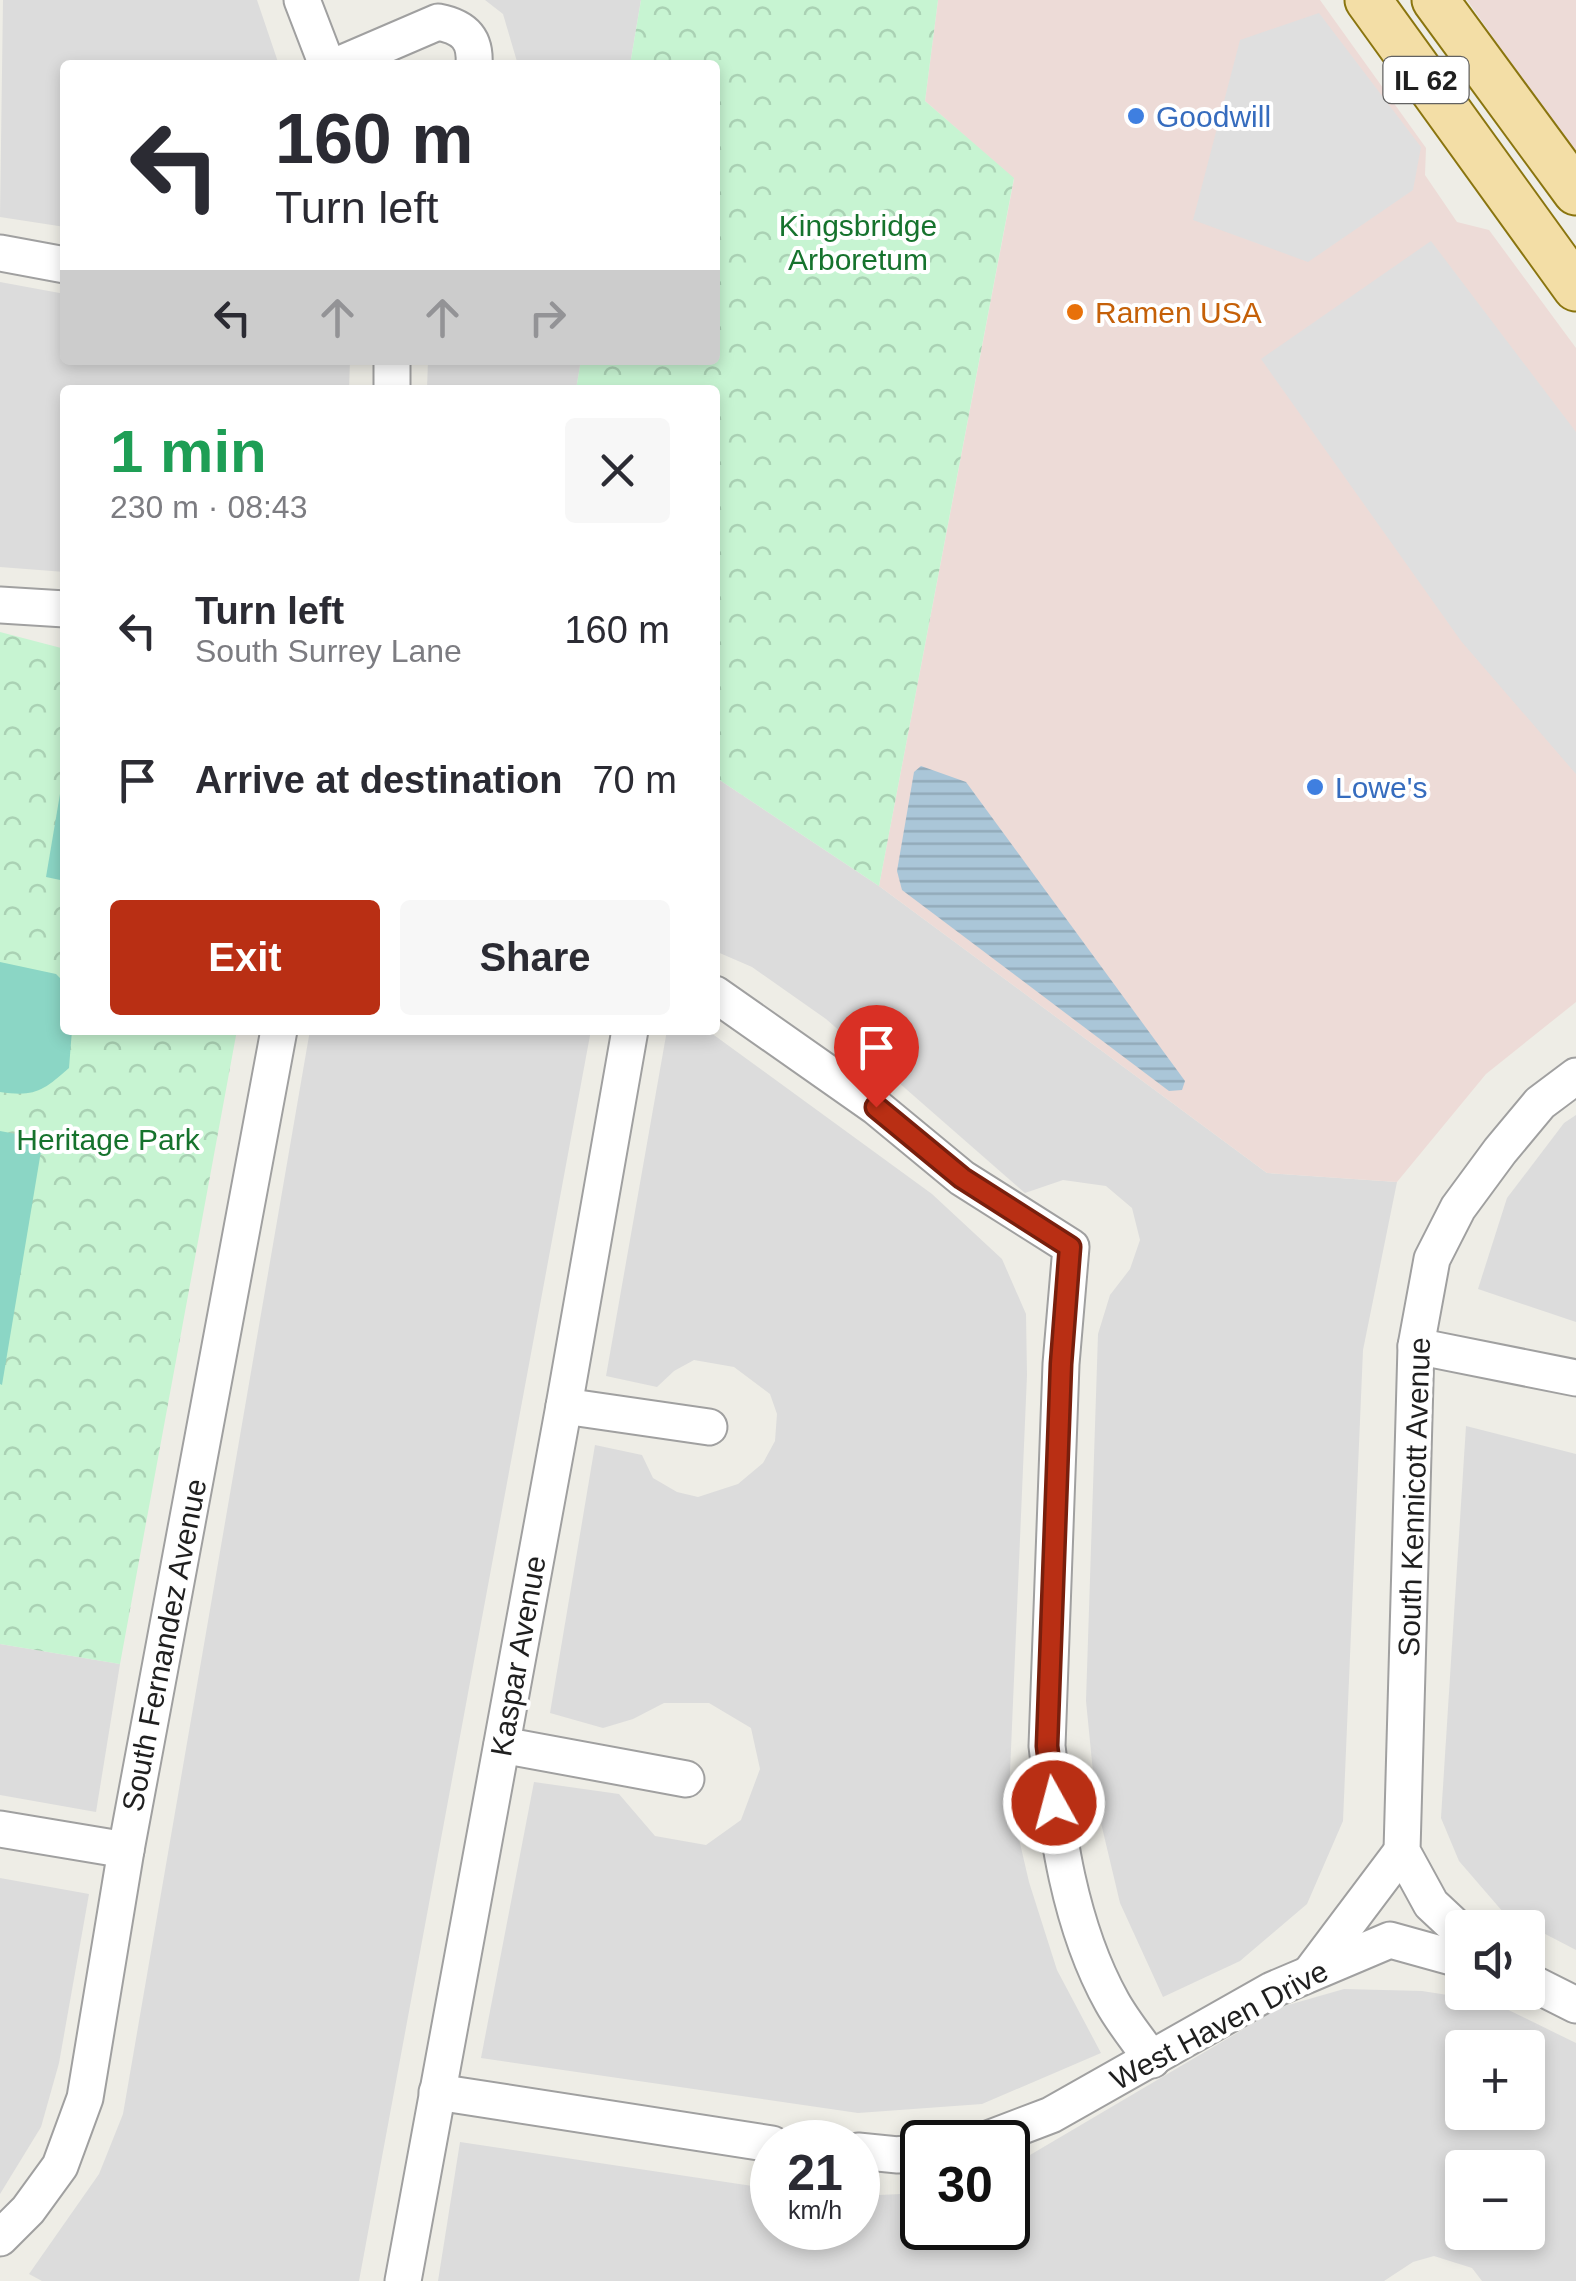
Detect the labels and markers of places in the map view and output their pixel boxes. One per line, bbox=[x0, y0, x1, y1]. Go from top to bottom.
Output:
place label: Goodwill bbox=[1156, 100, 1271, 133]
marker: Goodwill bbox=[1125, 105, 1147, 127]
place label: Ramen USA bbox=[1095, 296, 1262, 329]
marker: Ramen USA bbox=[1064, 301, 1086, 323]
place label: Lowe's bbox=[1335, 771, 1427, 804]
marker: Lowe's bbox=[1304, 776, 1326, 798]
pin bbox=[834, 1005, 919, 1108]

